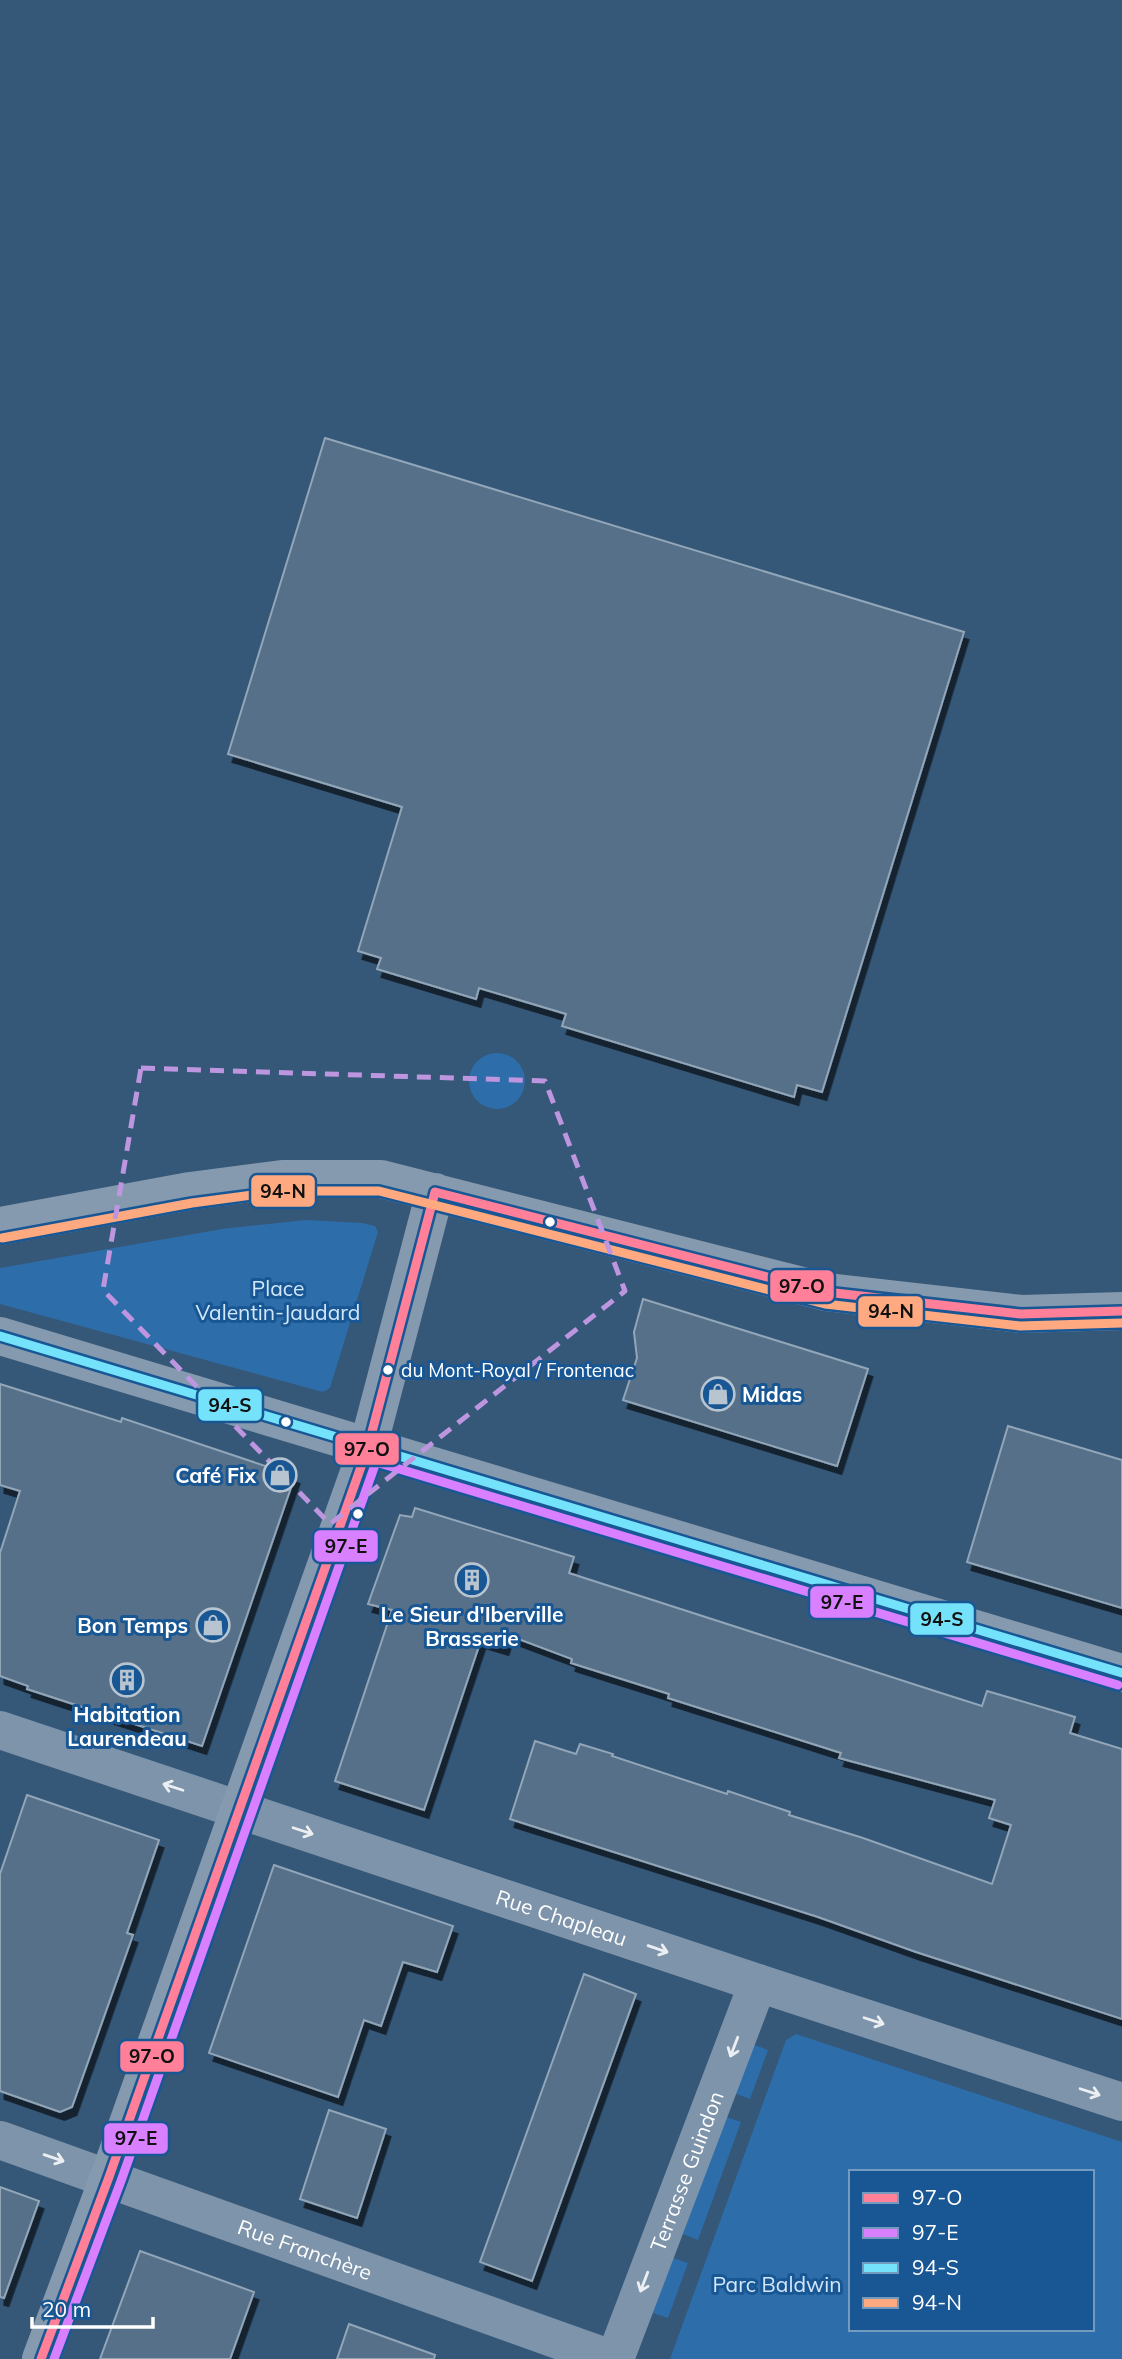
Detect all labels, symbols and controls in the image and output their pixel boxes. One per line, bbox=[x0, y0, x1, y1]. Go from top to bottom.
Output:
line badge: 94-N bbox=[250, 1174, 316, 1208]
text: 94-N bbox=[260, 1179, 306, 1203]
unlabelled marker bbox=[543, 1215, 557, 1229]
line badge: 97-O bbox=[769, 1269, 835, 1303]
text: 97-O bbox=[779, 1274, 825, 1298]
park label: Place Valentin-Jaudard bbox=[196, 1275, 360, 1325]
line badge: 94-N bbox=[857, 1295, 924, 1328]
text: 94-N bbox=[868, 1299, 914, 1323]
place label: du Mont-Royal / Frontenac bbox=[401, 1358, 634, 1382]
marker: du Mont-Royal / Frontenac bbox=[381, 1363, 395, 1377]
shop icon: Midas bbox=[699, 1375, 737, 1413]
place label: Midas bbox=[742, 1381, 802, 1407]
line badge: 94-S bbox=[197, 1388, 263, 1422]
text: 94-S bbox=[209, 1393, 252, 1417]
unlabelled marker bbox=[279, 1415, 293, 1429]
line badge: 97-O bbox=[334, 1432, 400, 1466]
text: 97-O bbox=[344, 1437, 390, 1461]
shop icon: Café Fix bbox=[261, 1456, 299, 1494]
place label: Café Fix bbox=[175, 1462, 256, 1488]
unlabelled marker bbox=[351, 1507, 365, 1521]
line badge: 97-E bbox=[313, 1529, 379, 1563]
text: 97-E bbox=[325, 1534, 367, 1558]
building icon: Le Sieur d'Iberville Brasserie bbox=[453, 1561, 491, 1599]
line badge: 97-E bbox=[809, 1585, 875, 1619]
text: 97-E bbox=[821, 1590, 863, 1614]
place label: Le Sieur d'Iberville Brasserie bbox=[381, 1601, 563, 1651]
line badge: 94-S bbox=[909, 1602, 975, 1636]
shop icon: Bon Temps bbox=[194, 1606, 232, 1644]
text: 94-S bbox=[921, 1607, 964, 1631]
place label: Bon Temps bbox=[77, 1612, 188, 1638]
building icon: Habitation Laurendeau bbox=[108, 1661, 146, 1699]
place label: Habitation Laurendeau bbox=[67, 1701, 187, 1751]
one-way arrow bbox=[163, 1780, 185, 1793]
one-way arrow bbox=[291, 1826, 313, 1838]
street label: Rue Chapleau bbox=[493, 1883, 630, 1951]
one-way arrow bbox=[647, 1943, 669, 1956]
one-way arrow bbox=[863, 2015, 885, 2028]
one-way arrow bbox=[727, 2035, 739, 2057]
line badge: 97-O bbox=[119, 2040, 185, 2073]
text: 97-O bbox=[129, 2044, 175, 2068]
one-way arrow bbox=[1079, 2086, 1101, 2099]
street label: Terrasse Guindon bbox=[644, 2087, 729, 2255]
line badge: 97-E bbox=[103, 2122, 169, 2155]
text: 97-E bbox=[115, 2126, 157, 2150]
one-way arrow bbox=[43, 2153, 65, 2165]
legend bbox=[849, 2170, 1094, 2331]
text: 97-O bbox=[912, 2184, 962, 2210]
street label: Rue Franchère bbox=[234, 2213, 376, 2285]
text: 97-E bbox=[912, 2219, 959, 2245]
text: 94-S bbox=[912, 2254, 959, 2280]
one-way arrow bbox=[637, 2271, 650, 2293]
park label: Parc Baldwin bbox=[712, 2271, 842, 2297]
scale bar bbox=[32, 2286, 152, 2330]
text: 94-N bbox=[912, 2289, 962, 2315]
text: 20 m bbox=[42, 2296, 91, 2322]

